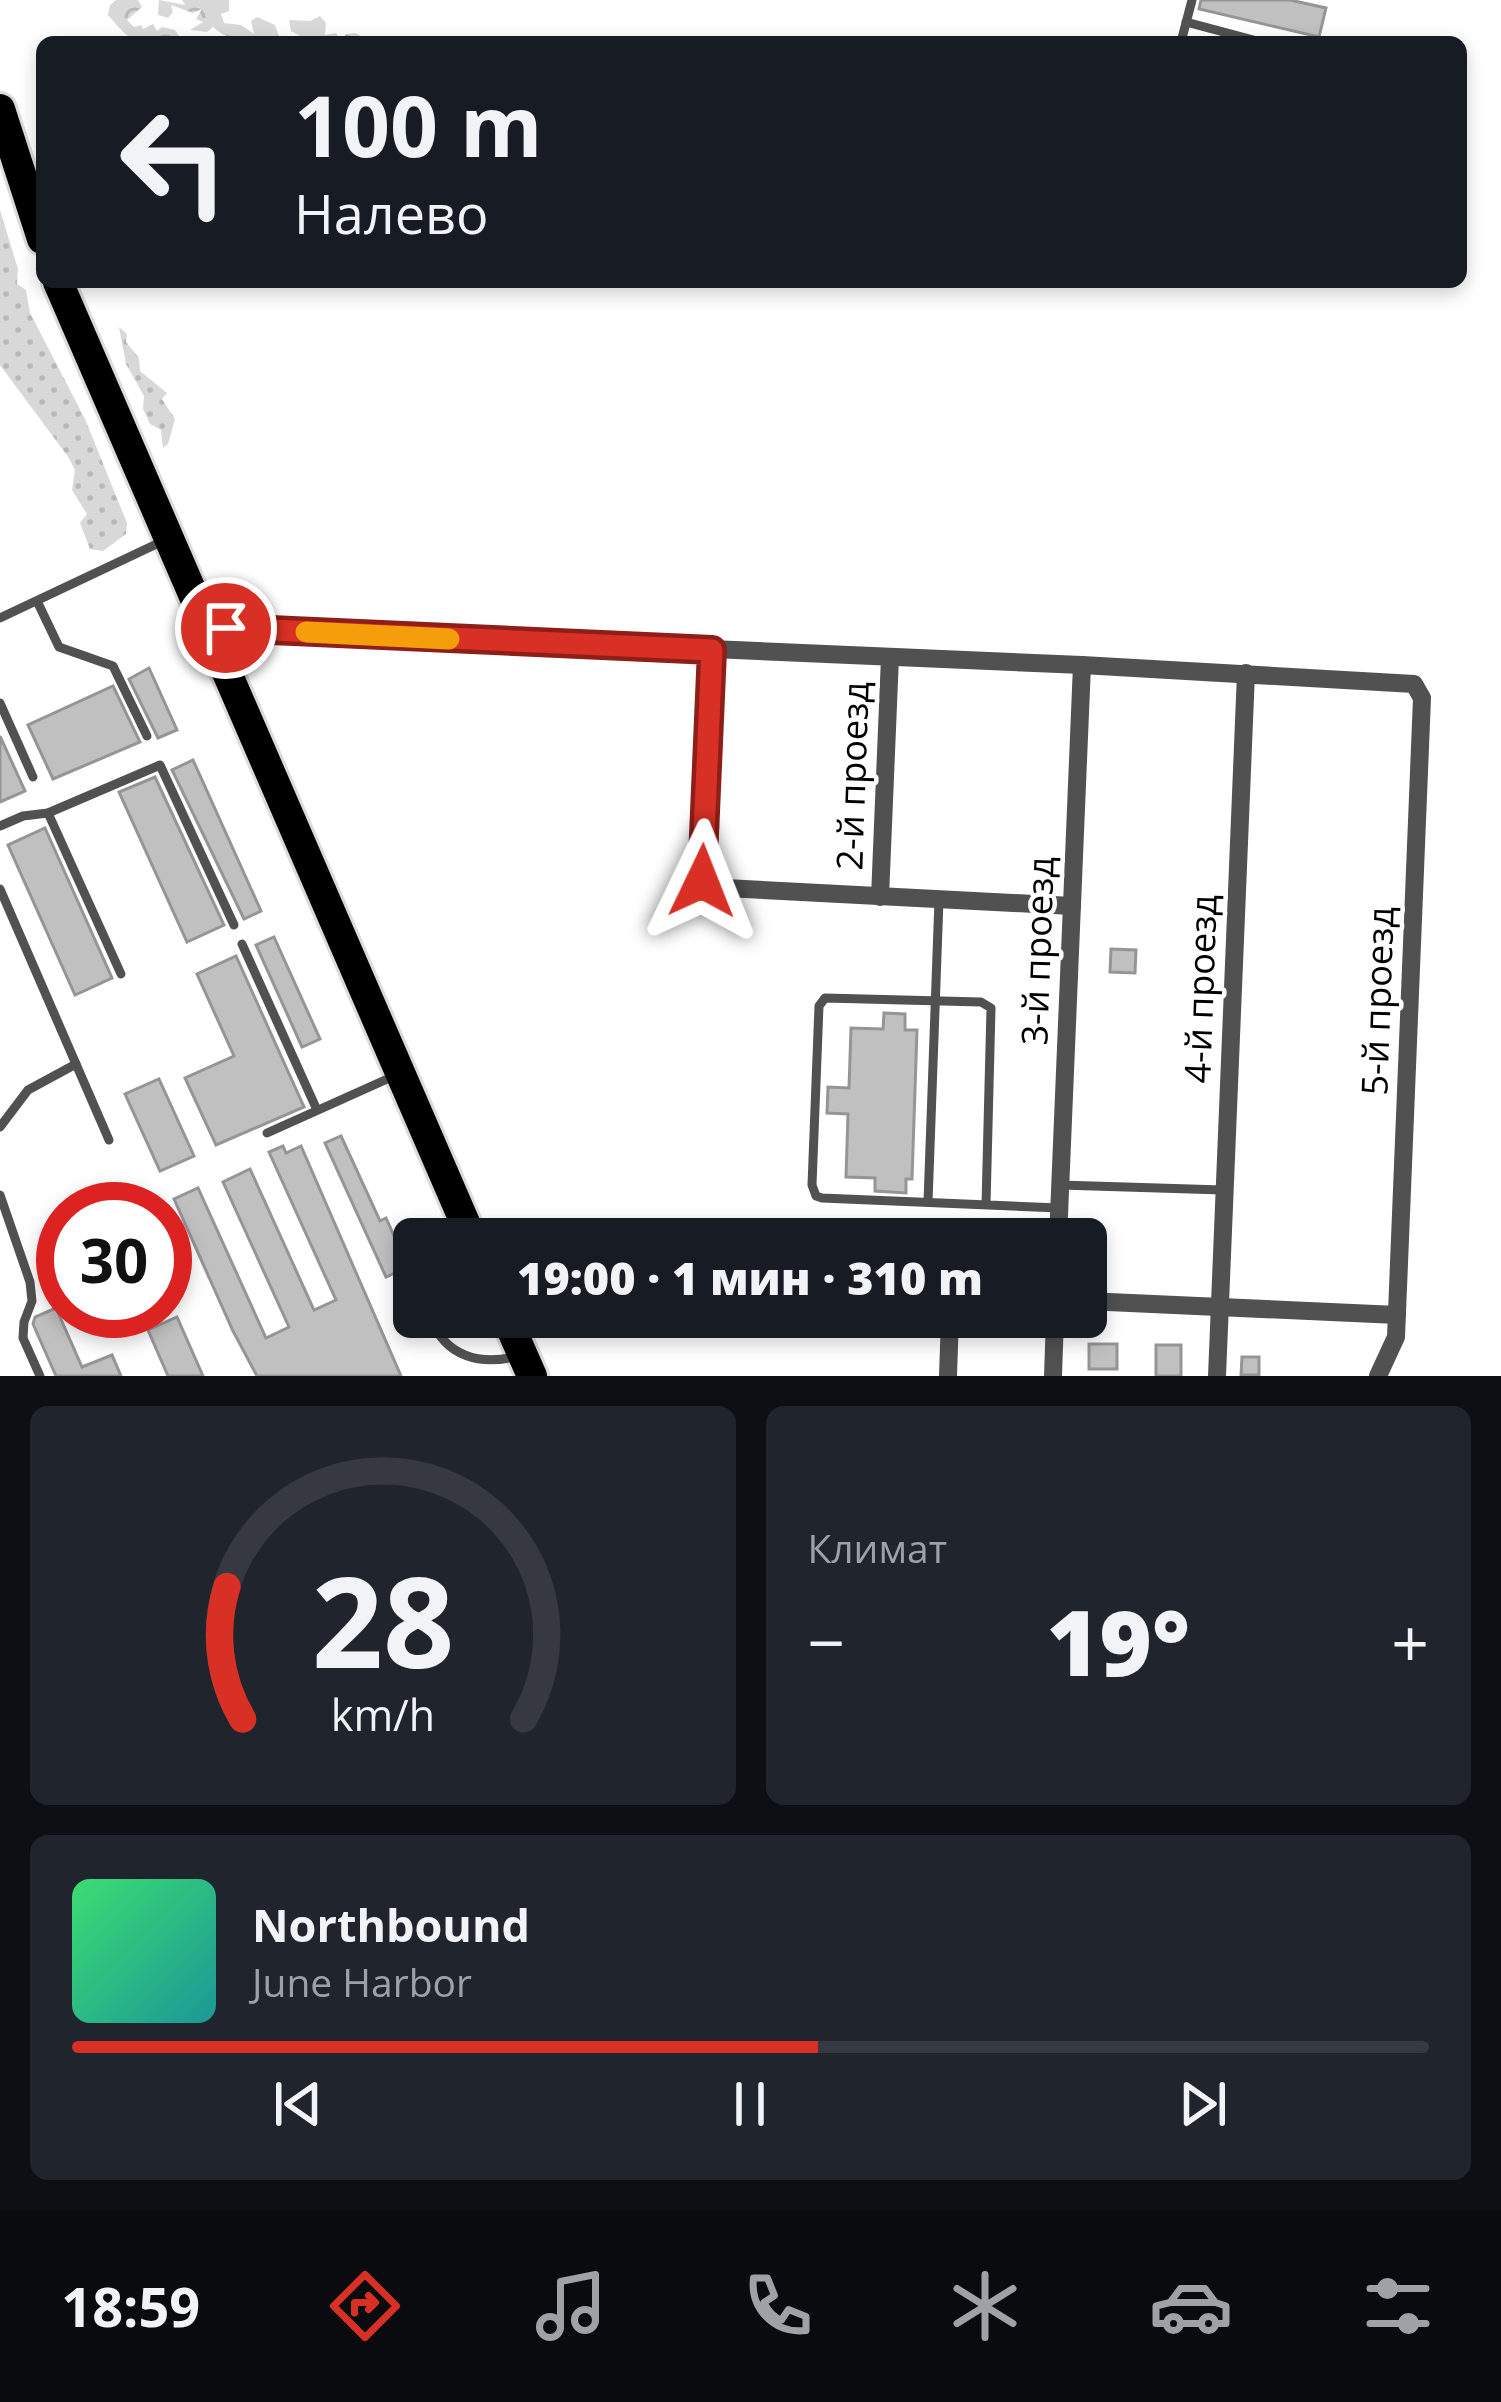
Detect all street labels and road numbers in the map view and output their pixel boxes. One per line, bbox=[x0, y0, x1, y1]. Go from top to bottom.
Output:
street label: 2-й проезд bbox=[824, 681, 880, 871]
street label: 3-й проезд bbox=[1009, 856, 1065, 1046]
street label: 4-й проезд bbox=[1172, 894, 1228, 1084]
street label: 5-й проезд bbox=[1349, 906, 1405, 1096]

